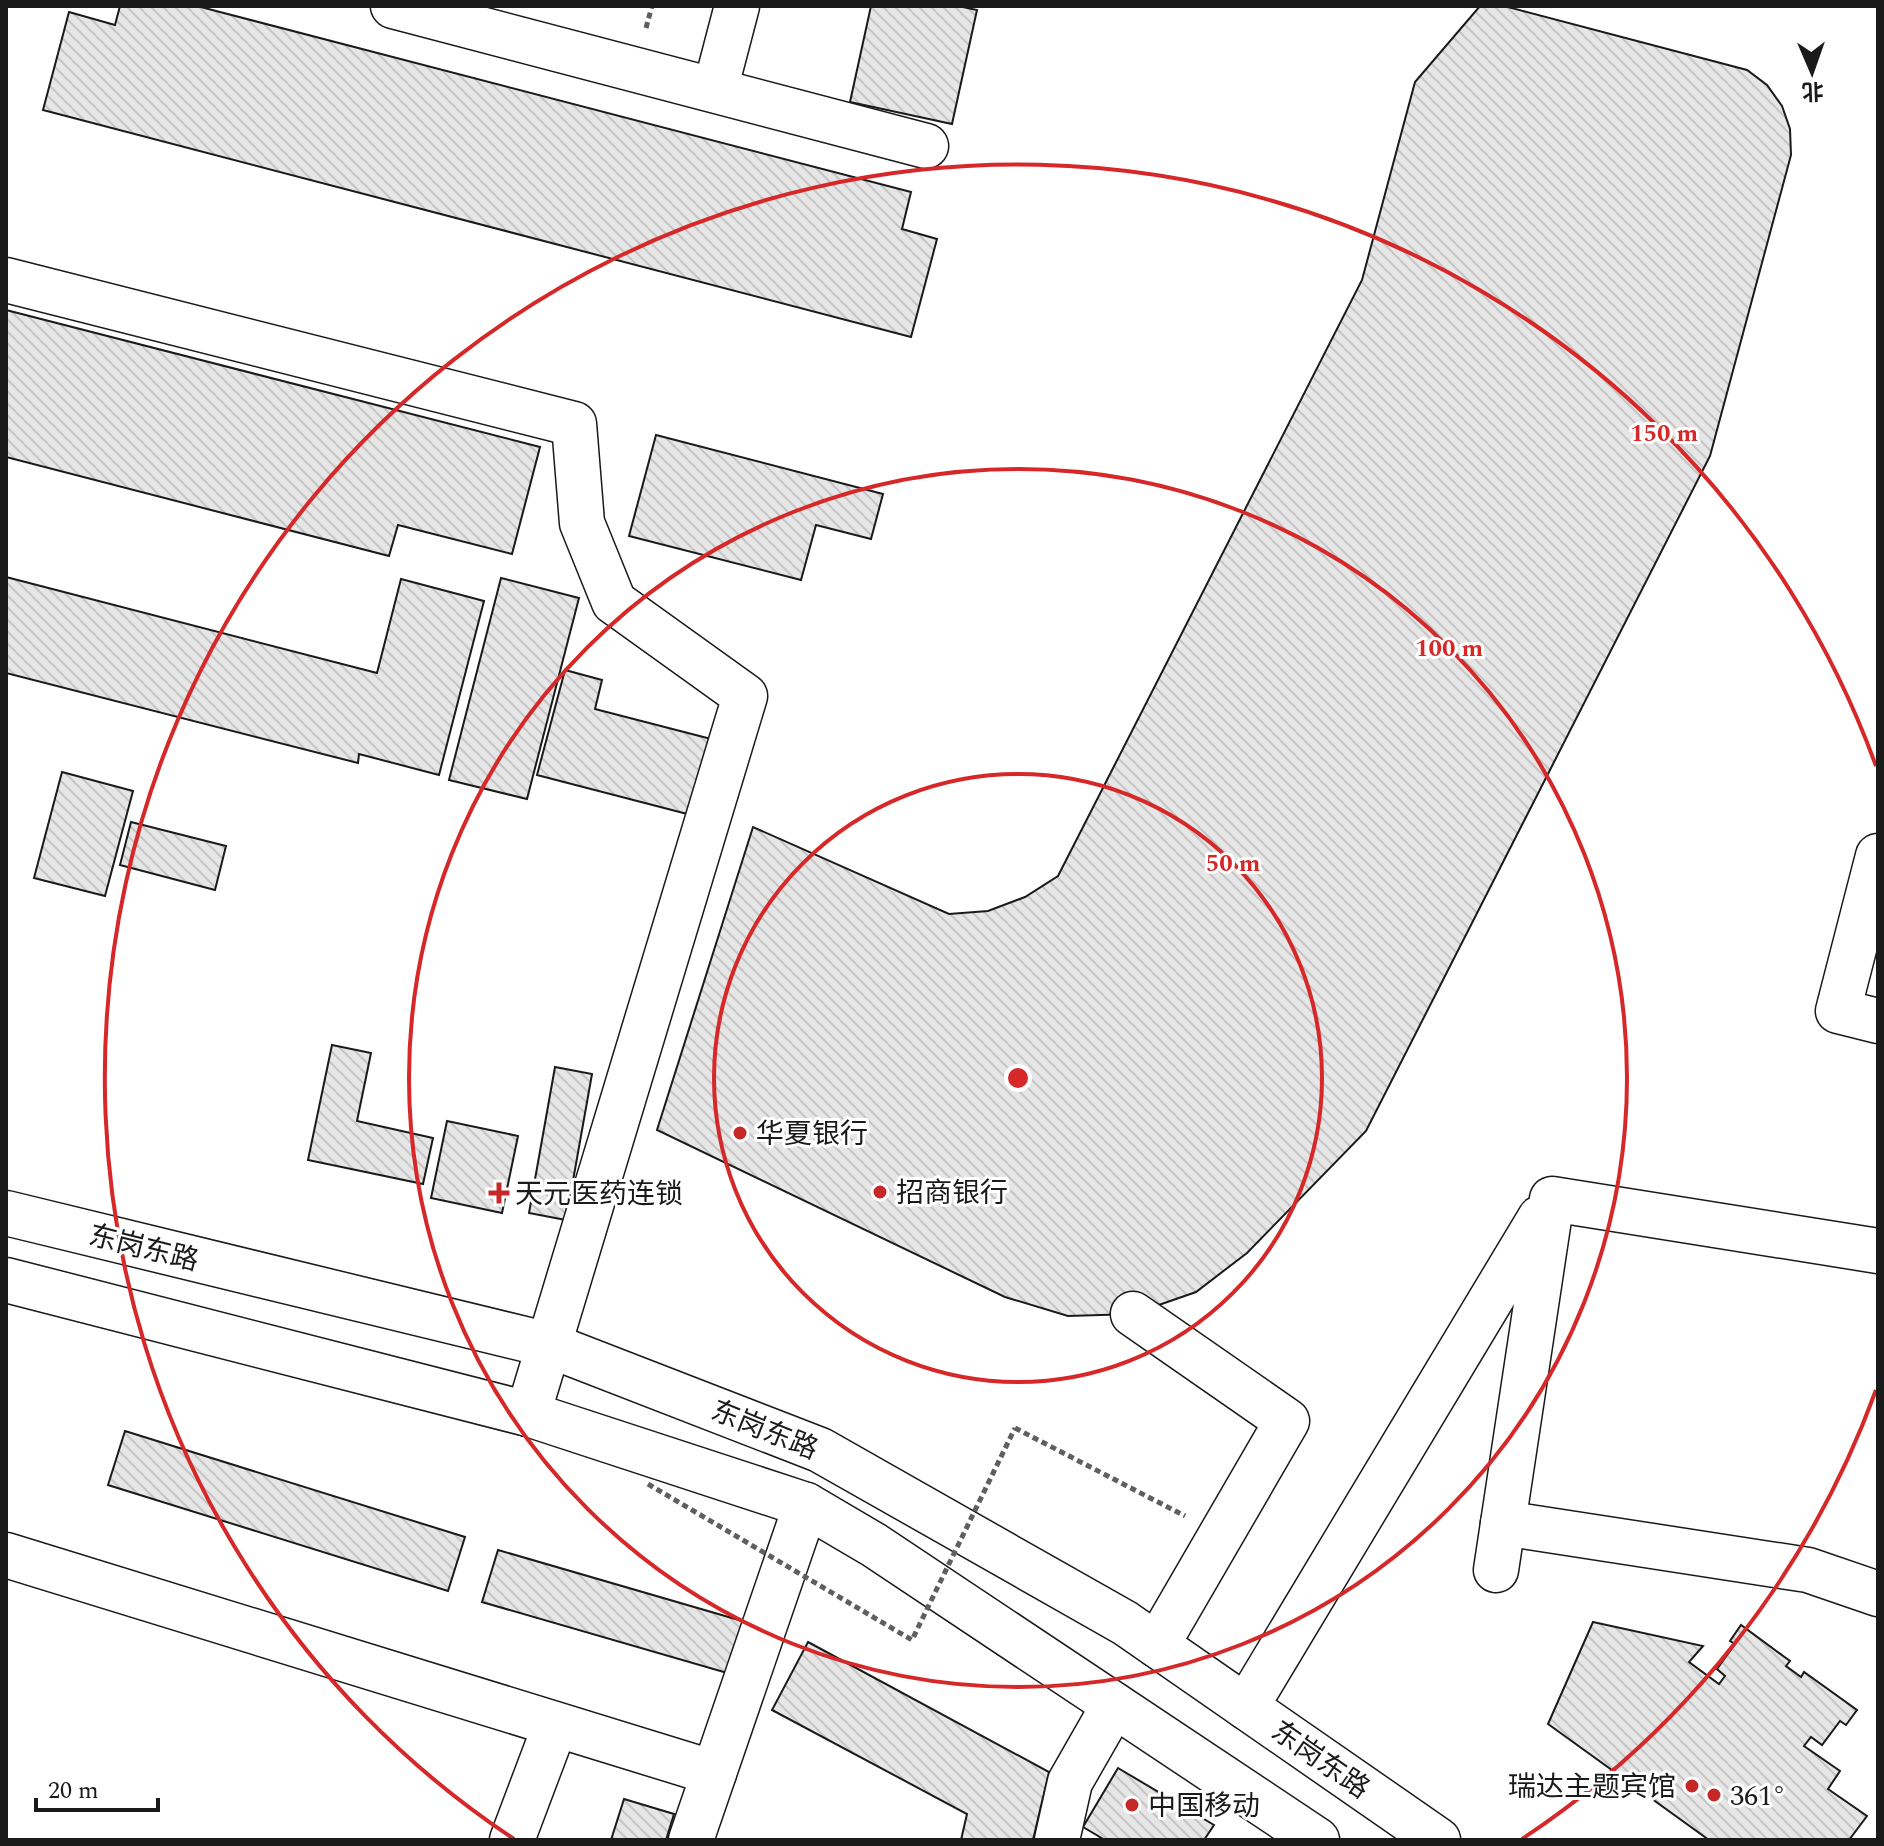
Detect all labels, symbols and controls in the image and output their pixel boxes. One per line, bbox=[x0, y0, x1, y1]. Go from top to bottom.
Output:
north arrow bbox=[1772, 32, 1852, 112]
text: 北 bbox=[1801, 74, 1824, 107]
text: 150 m bbox=[1630, 416, 1698, 452]
text: 100 m bbox=[1415, 631, 1483, 667]
text: 50 m bbox=[1206, 846, 1261, 882]
centre of rings bbox=[1004, 1064, 1032, 1092]
place label: 华夏银行 bbox=[756, 1113, 868, 1156]
marker: 华夏银行 bbox=[731, 1124, 749, 1142]
place label: 招商银行 bbox=[896, 1172, 1008, 1215]
place label: 天元医药连锁 bbox=[515, 1173, 683, 1216]
marker: 招商银行 bbox=[871, 1183, 889, 1201]
marker: 天元医药连锁 bbox=[490, 1184, 508, 1202]
street label: 东岗东路 bbox=[84, 1214, 203, 1283]
street label: 东岗东路 bbox=[704, 1389, 824, 1471]
street label: 东岗东路 bbox=[1262, 1710, 1378, 1810]
scale bar bbox=[36, 1762, 158, 1812]
place label: 瑞达主题宾馆 bbox=[1508, 1766, 1676, 1809]
text: 20 m bbox=[48, 1773, 99, 1809]
place label: 361° bbox=[1730, 1775, 1786, 1818]
marker: 瑞达主题宾馆 bbox=[1683, 1777, 1701, 1795]
place label: 中国移动 bbox=[1148, 1785, 1260, 1828]
marker: 361° bbox=[1705, 1786, 1723, 1804]
marker: 中国移动 bbox=[1123, 1796, 1141, 1814]

